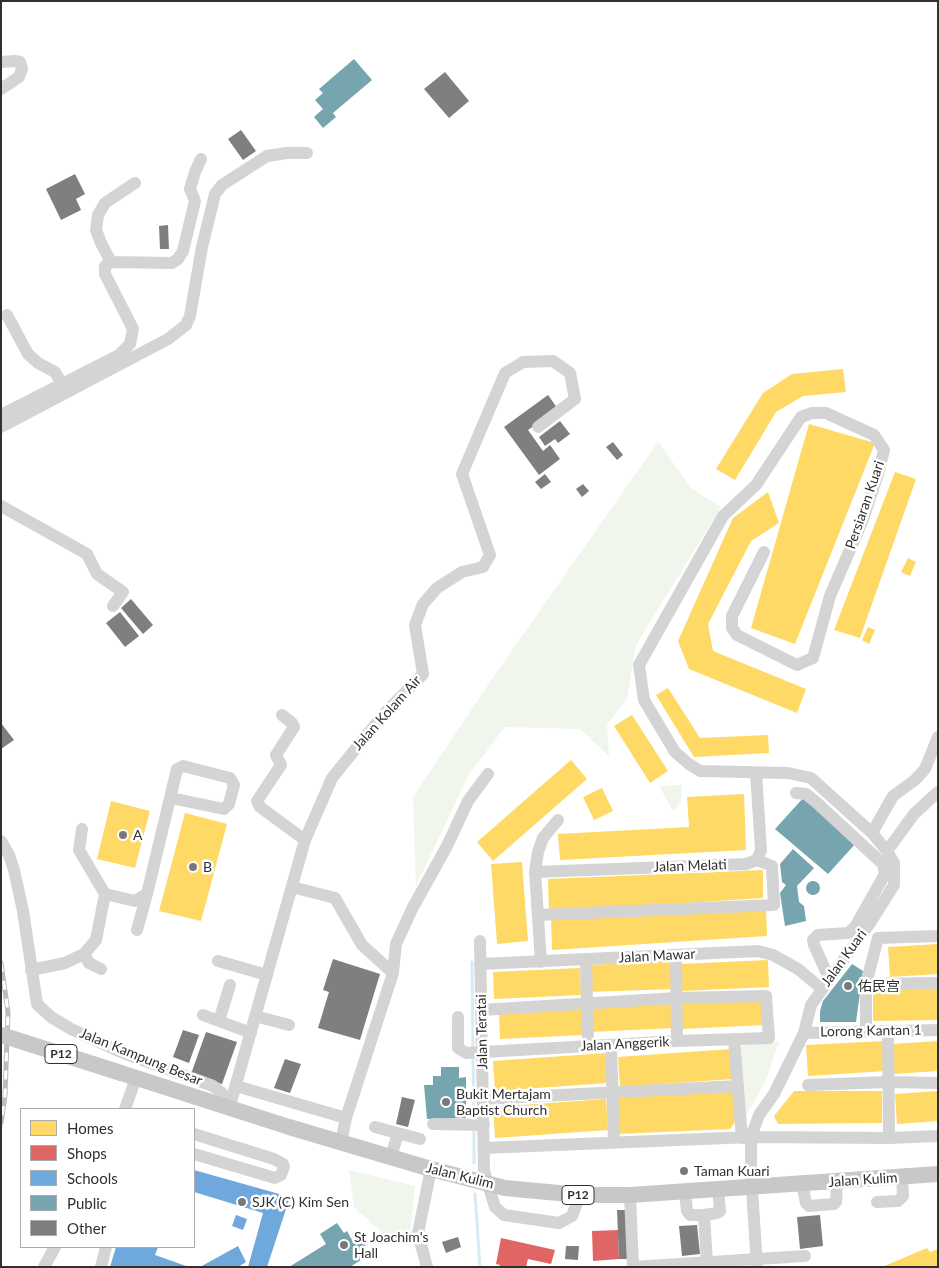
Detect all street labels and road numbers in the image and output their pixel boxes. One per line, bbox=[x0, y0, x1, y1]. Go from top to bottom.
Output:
street label: Persiaran Kuari bbox=[842, 459, 888, 551]
street label: Jalan Kolam Air bbox=[349, 672, 425, 754]
street label: Jalan Melati bbox=[653, 856, 727, 876]
street label: Jalan Kuari bbox=[818, 926, 870, 990]
street label: Jalan Mawar bbox=[618, 946, 696, 966]
street label: Jalan Teratai bbox=[473, 994, 491, 1070]
street label: Lorong Kantan 1 bbox=[820, 1022, 922, 1040]
street label: Jalan Kampung Besar bbox=[77, 1025, 205, 1089]
street label: Jalan Anggerik bbox=[580, 1033, 670, 1055]
road number: P12 bbox=[45, 1044, 77, 1064]
street label: Jalan Kulim bbox=[424, 1159, 496, 1193]
street label: Jalan Kulim bbox=[828, 1169, 898, 1191]
road number: P12 bbox=[562, 1186, 594, 1204]

